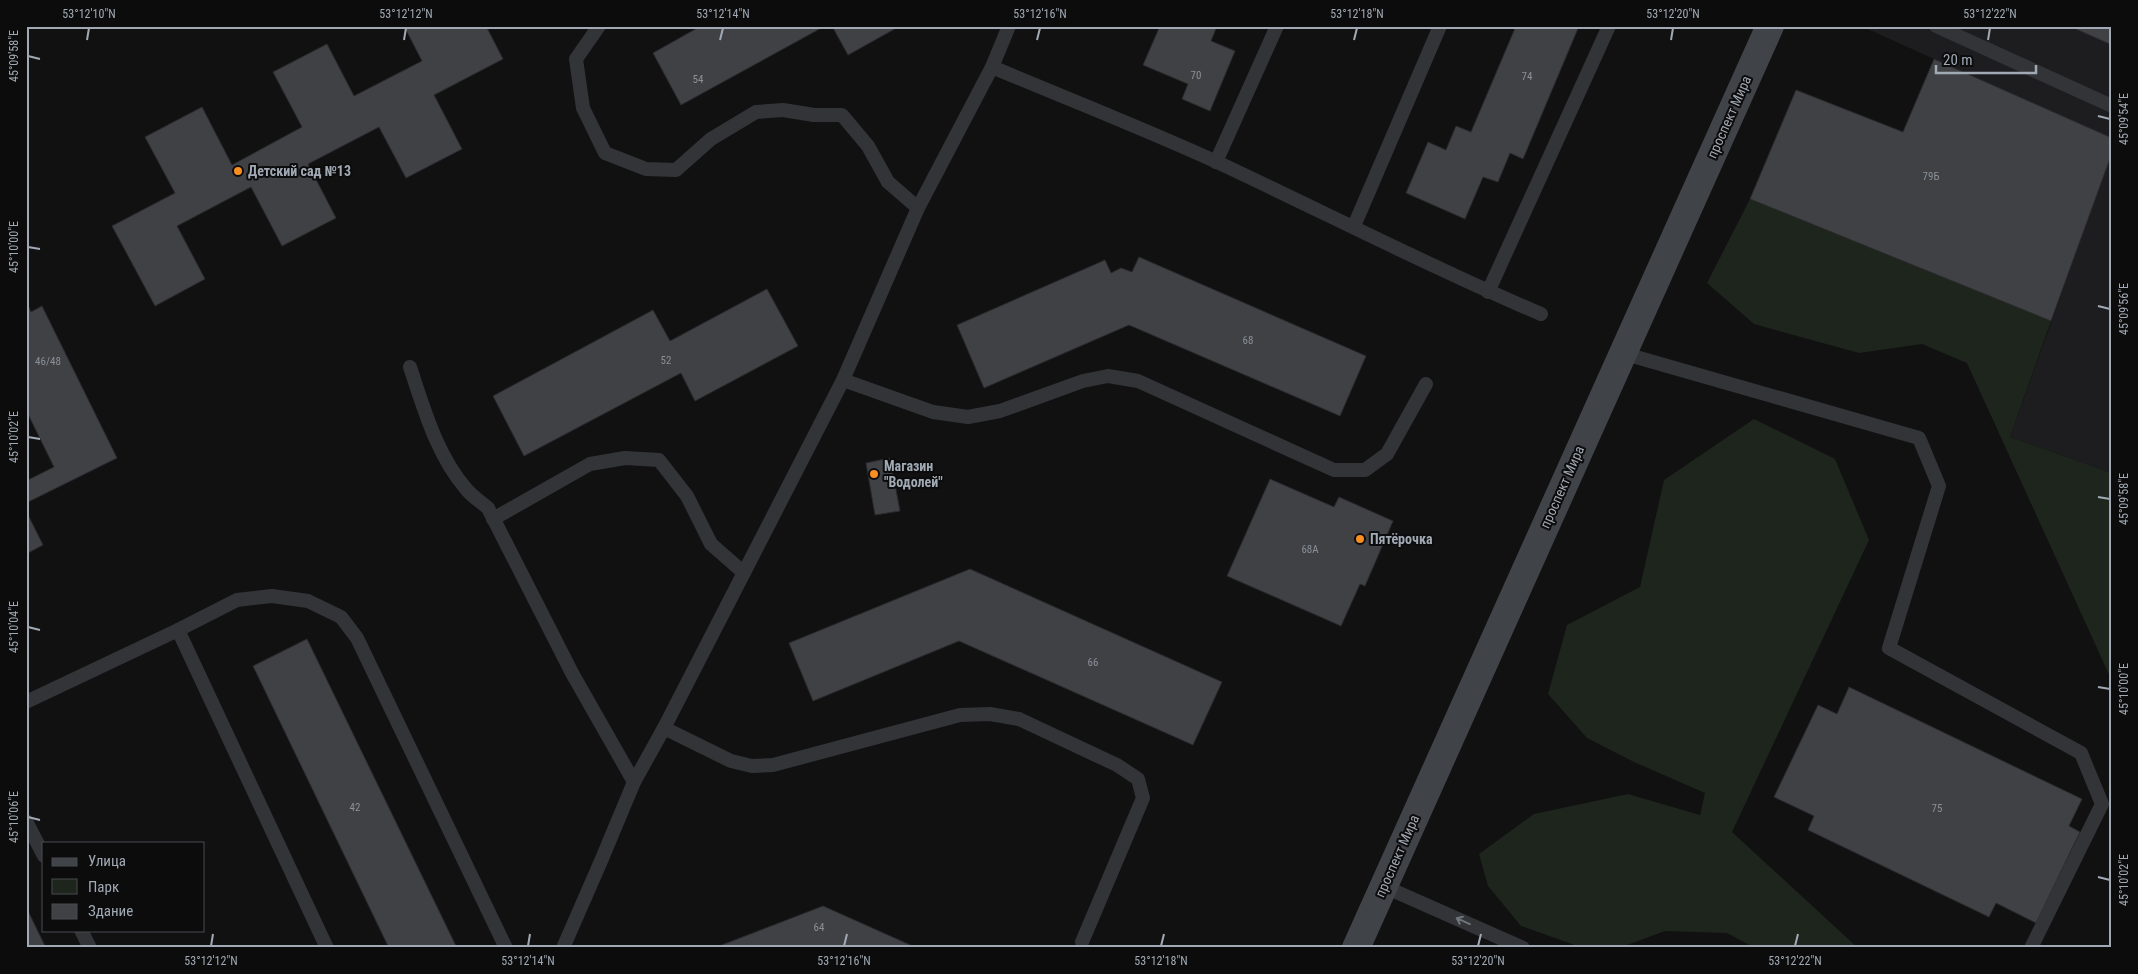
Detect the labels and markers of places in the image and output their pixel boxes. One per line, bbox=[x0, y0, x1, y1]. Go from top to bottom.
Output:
place label: Детский сад №13 bbox=[248, 163, 351, 179]
marker: Детский сад №13 bbox=[232, 165, 244, 177]
place label: Магазин "Водолей" bbox=[884, 458, 943, 490]
marker: Магазин "Водолей" bbox=[868, 468, 880, 480]
place label: Пятёрочка bbox=[1370, 531, 1433, 547]
marker: Пятёрочка bbox=[1354, 533, 1366, 545]

